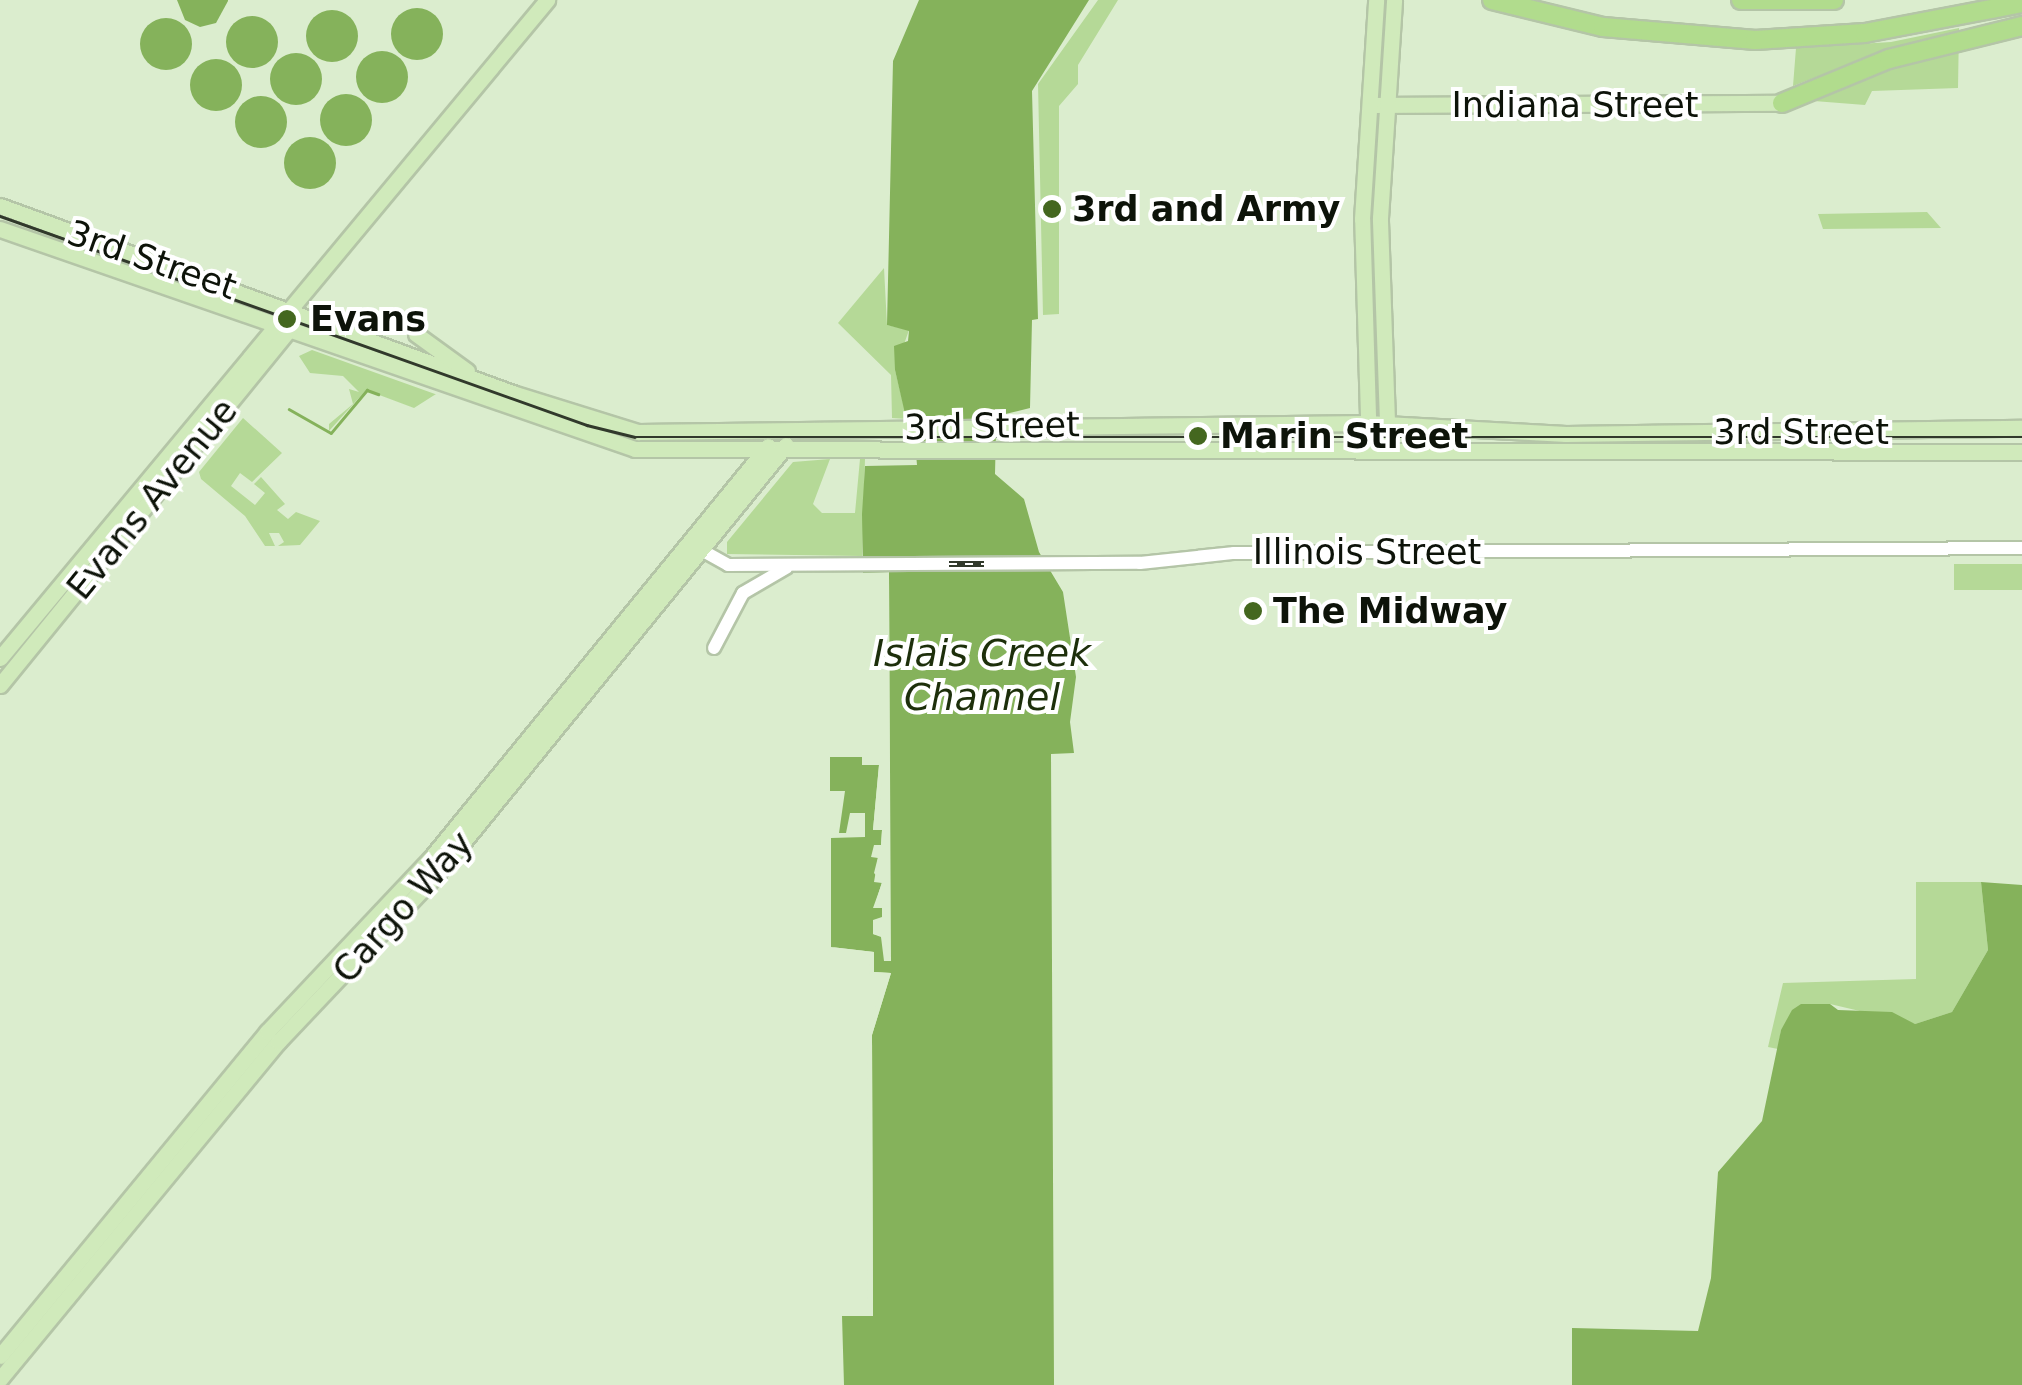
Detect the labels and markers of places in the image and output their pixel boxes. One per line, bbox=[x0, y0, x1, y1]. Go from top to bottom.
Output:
place label: 3rd and Army bbox=[1072, 188, 1340, 230]
marker: 3rd and Army bbox=[1041, 198, 1063, 220]
place label: Evans bbox=[310, 298, 426, 340]
marker: Evans bbox=[274, 306, 300, 332]
place label: Marin Street bbox=[1220, 415, 1468, 457]
marker: Marin Street bbox=[1185, 423, 1211, 449]
place label: The Midway bbox=[1273, 590, 1507, 632]
marker: The Midway bbox=[1242, 600, 1264, 622]

